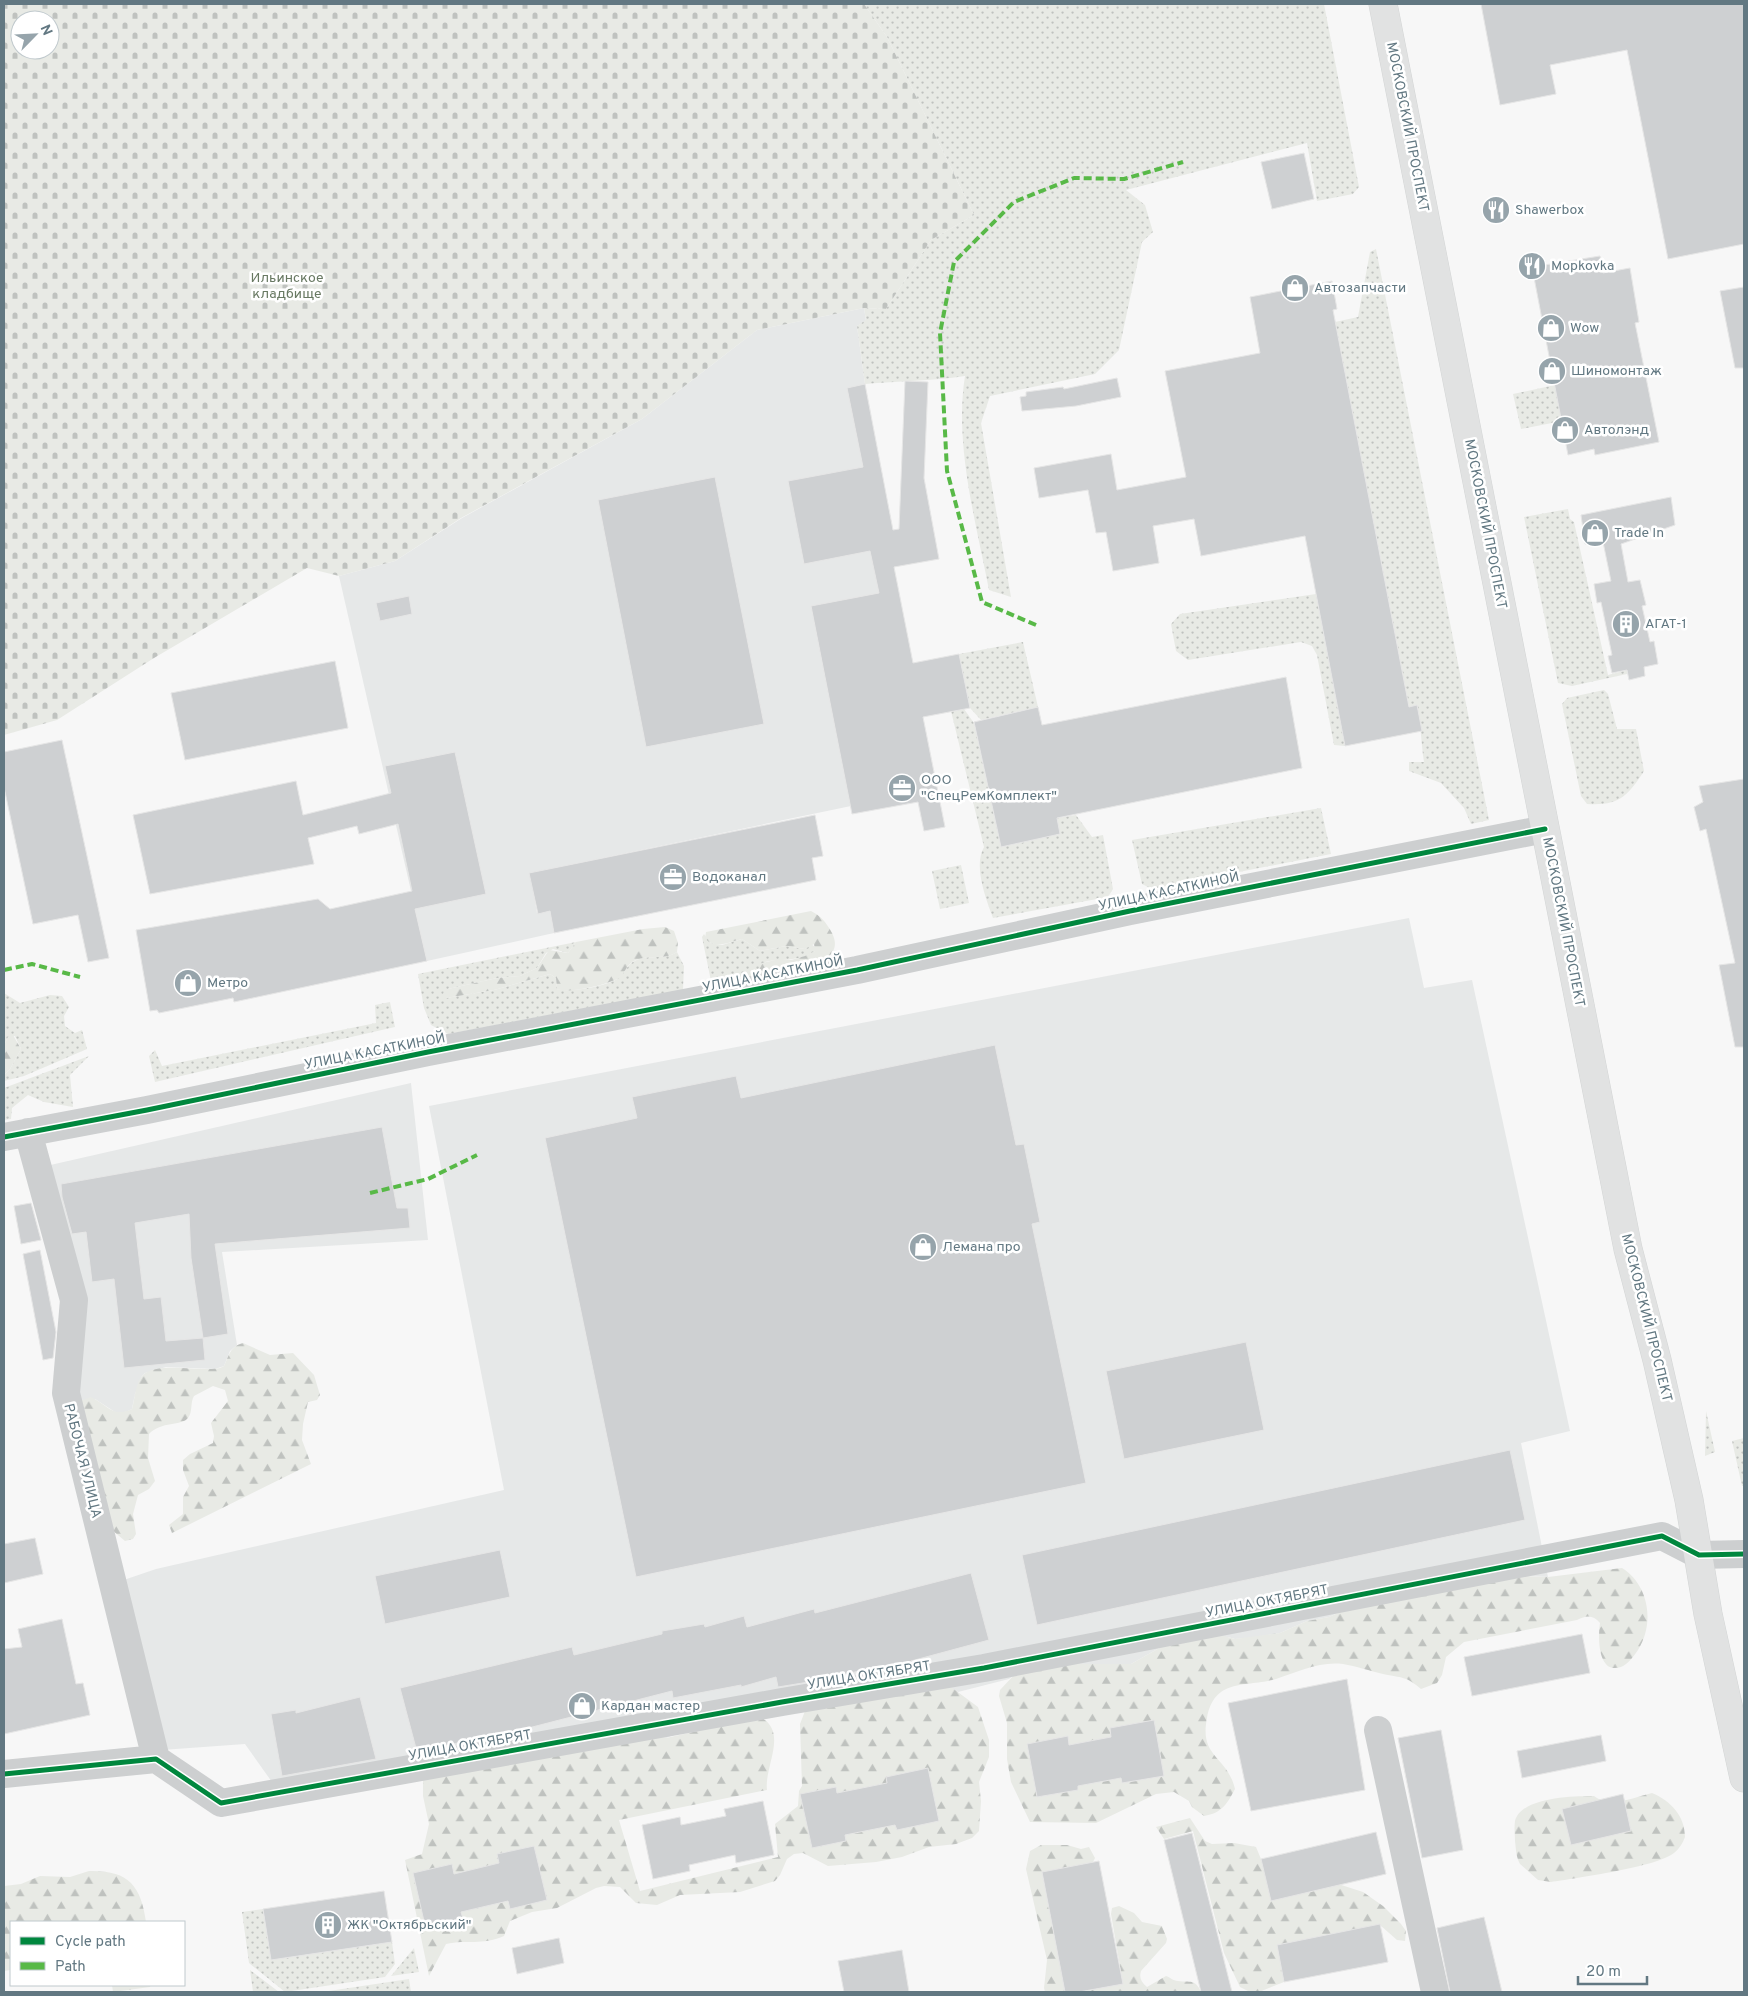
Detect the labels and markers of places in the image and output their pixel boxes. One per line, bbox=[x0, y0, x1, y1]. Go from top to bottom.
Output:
restaurant icon: Shawerbox bbox=[1481, 195, 1511, 225]
place label: Shawerbox bbox=[1515, 202, 1584, 219]
restaurant icon: Mopkovka bbox=[1517, 251, 1547, 281]
place label: Mopkovka bbox=[1551, 258, 1614, 275]
shop icon: Автозапчасти bbox=[1280, 273, 1310, 303]
place label: Автозапчасти bbox=[1314, 280, 1406, 297]
shop icon: Wow bbox=[1536, 313, 1566, 343]
place label: Wow bbox=[1570, 320, 1599, 337]
shop icon: Шиномонтаж bbox=[1537, 356, 1567, 386]
place label: Шиномонтаж bbox=[1571, 363, 1662, 380]
shop icon: Автолэнд bbox=[1550, 415, 1580, 445]
place label: Автолэнд bbox=[1584, 422, 1649, 439]
shop icon: Trade In bbox=[1580, 518, 1610, 548]
place label: Trade In bbox=[1614, 525, 1664, 542]
building icon: АГАТ-1 bbox=[1611, 609, 1641, 639]
place label: АГАТ-1 bbox=[1645, 616, 1687, 633]
place label: ООО "СпецРемКомплект" bbox=[921, 772, 1057, 805]
office icon: ООО "СпецРемКомплект" bbox=[887, 773, 917, 803]
office icon: Водоканал bbox=[658, 862, 688, 892]
place label: Водоканал bbox=[692, 869, 766, 886]
shop icon: Метро bbox=[173, 968, 203, 998]
place label: Метро bbox=[207, 975, 248, 992]
shop icon: Лемана про bbox=[908, 1232, 938, 1262]
place label: Лемана про bbox=[942, 1239, 1021, 1256]
shop icon: Кардан мастер bbox=[567, 1691, 597, 1721]
place label: Кардан мастер bbox=[601, 1698, 700, 1715]
building icon: ЖК "Октябрьский" bbox=[313, 1910, 343, 1940]
place label: ЖК "Октябрьский" bbox=[347, 1917, 471, 1934]

